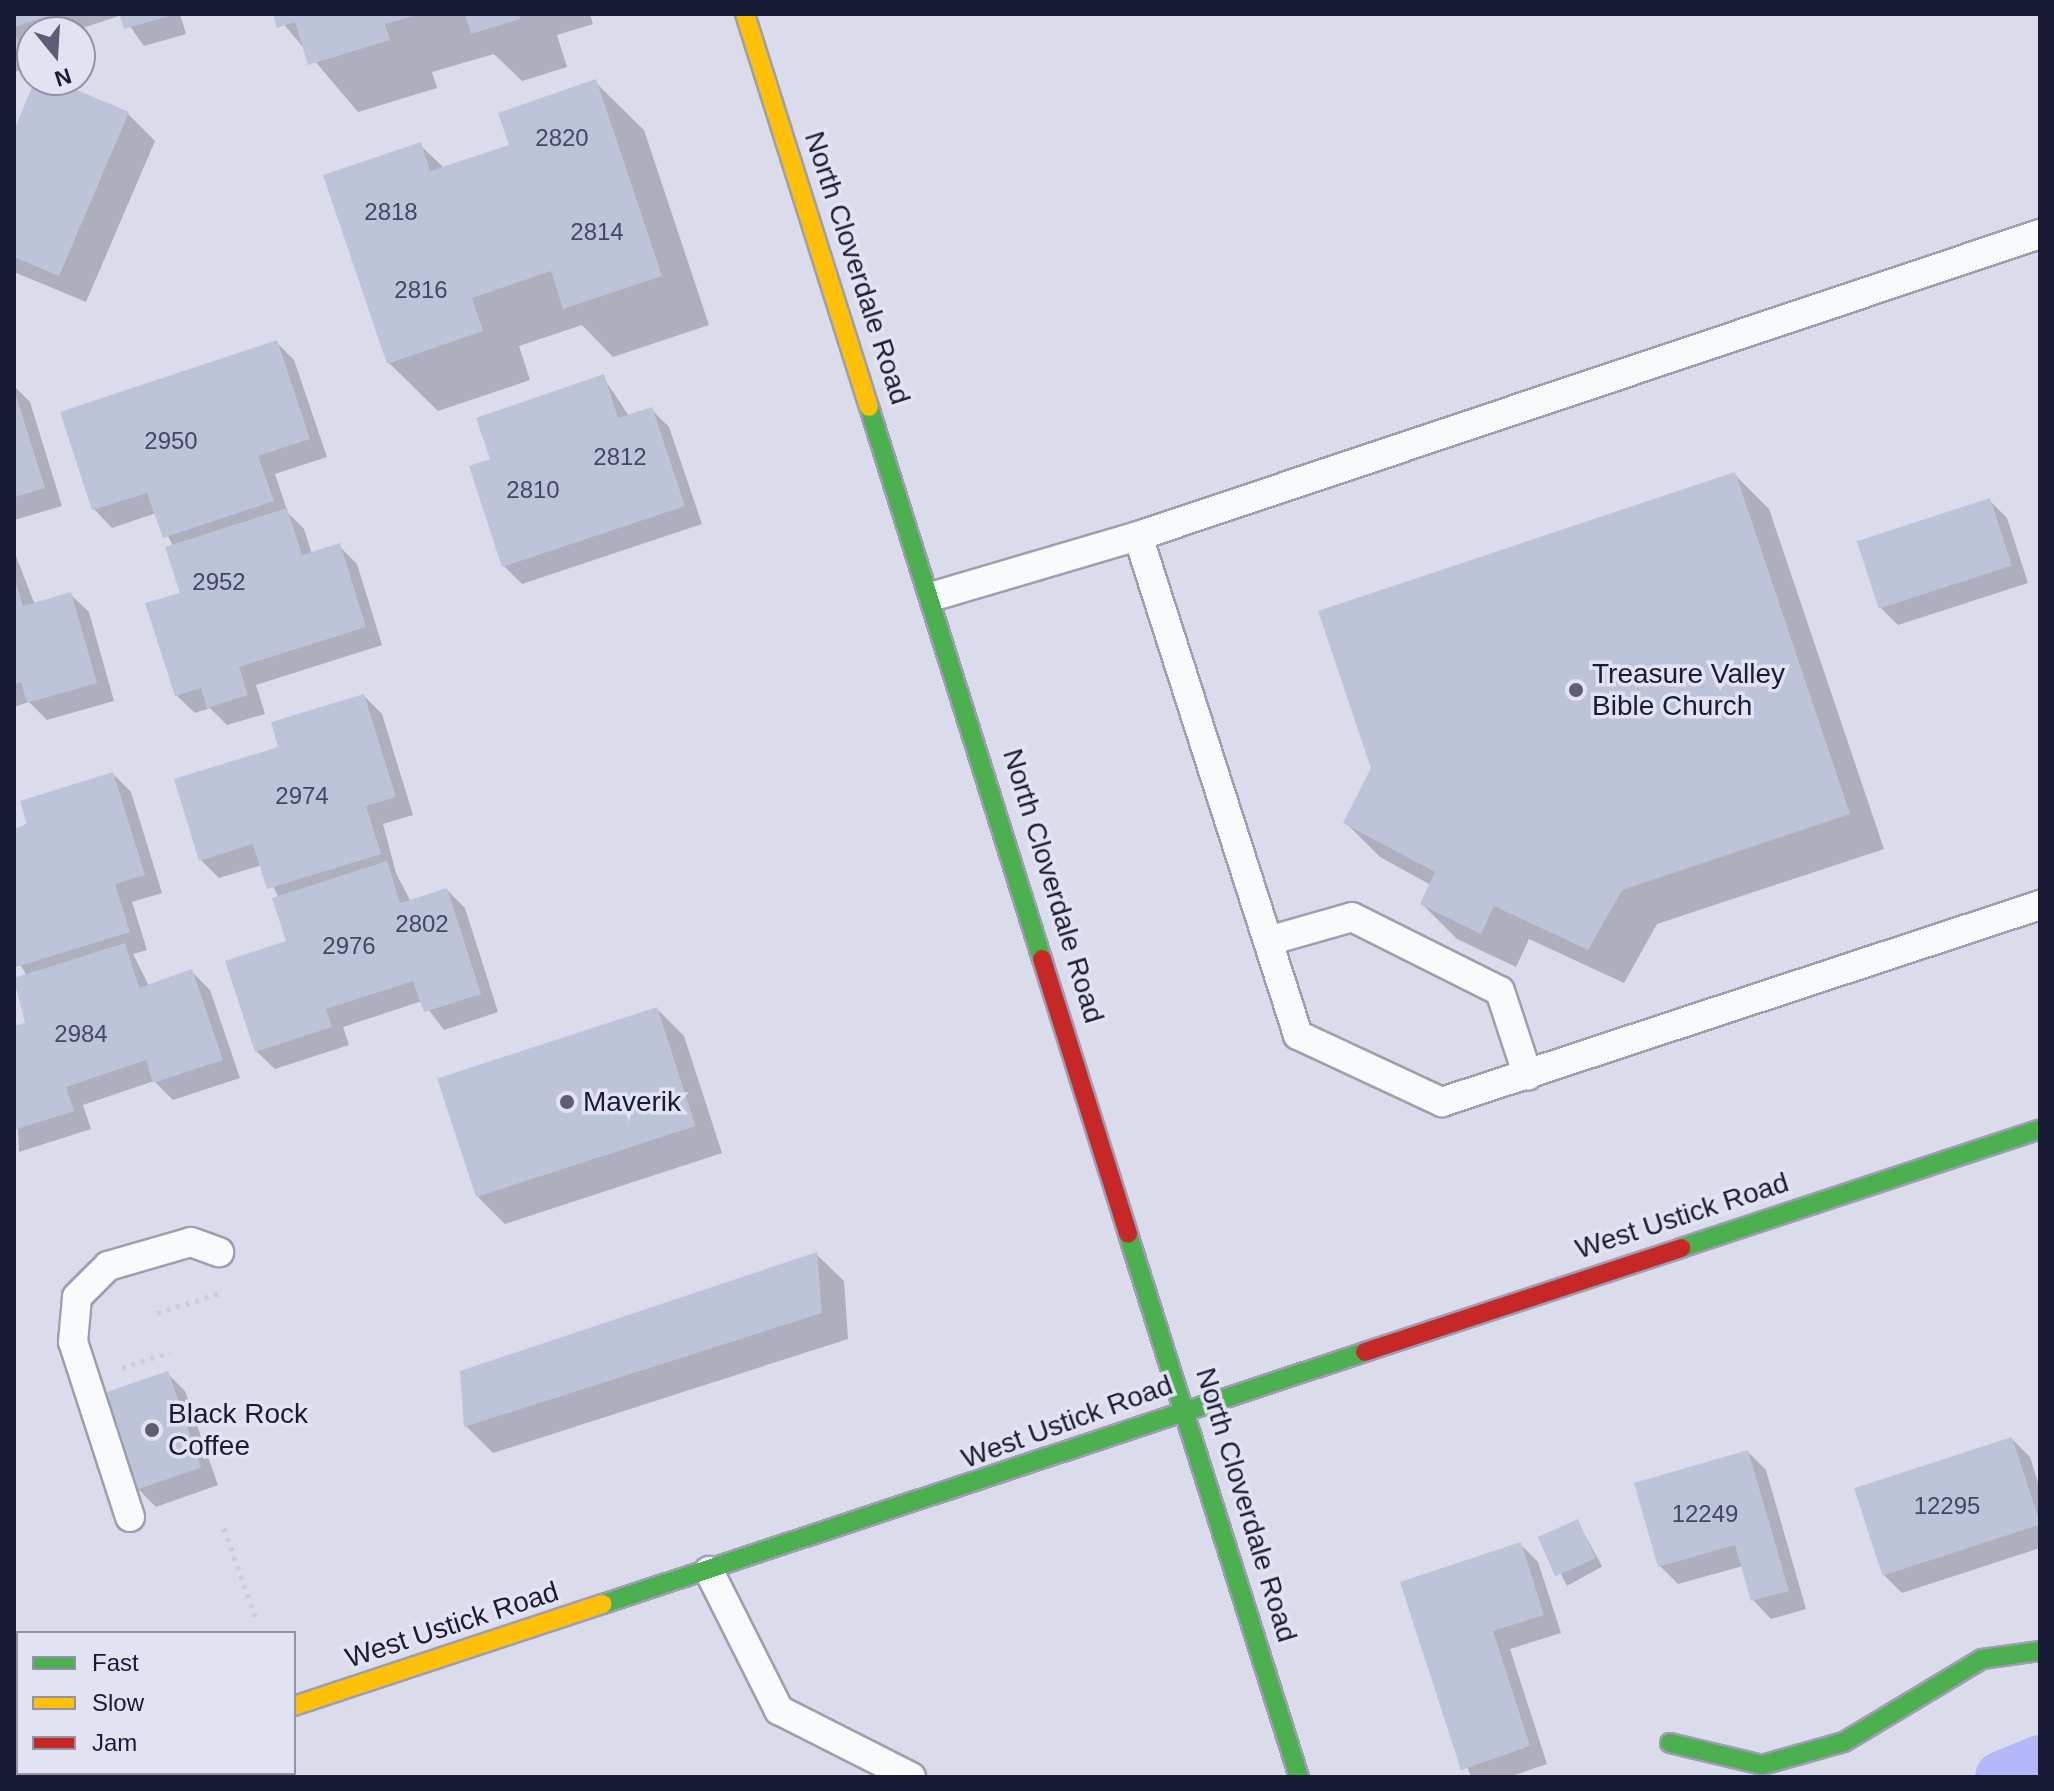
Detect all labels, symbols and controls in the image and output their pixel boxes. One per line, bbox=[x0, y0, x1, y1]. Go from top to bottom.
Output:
north arrow bbox=[16, 16, 96, 96]
text: N bbox=[52, 63, 74, 92]
house number: 2820 bbox=[535, 124, 589, 152]
street label: North Cloverdale Road bbox=[797, 127, 917, 409]
house number: 2818 bbox=[364, 198, 418, 226]
house number: 2814 bbox=[570, 218, 624, 246]
house number: 2816 bbox=[394, 276, 448, 304]
house number: 2950 bbox=[144, 427, 198, 455]
house number: 2812 bbox=[593, 443, 647, 471]
house number: 2810 bbox=[506, 476, 560, 504]
house number: 2952 bbox=[192, 568, 246, 596]
place label: Treasure Valley Bible Church bbox=[1592, 657, 1785, 723]
marker: Treasure Valley Bible Church bbox=[1567, 681, 1585, 699]
street label: North Cloverdale Road bbox=[995, 745, 1111, 1027]
house number: 2974 bbox=[275, 782, 329, 810]
house number: 2802 bbox=[395, 910, 449, 938]
house number: 2976 bbox=[322, 932, 376, 960]
house number: 2984 bbox=[54, 1020, 108, 1048]
place label: Maverik bbox=[583, 1085, 681, 1119]
marker: Maverik bbox=[558, 1093, 576, 1111]
street label: West Ustick Road bbox=[1571, 1166, 1793, 1266]
street label: North Cloverdale Road bbox=[1188, 1364, 1304, 1646]
street label: West Ustick Road bbox=[957, 1368, 1177, 1476]
place label: Black Rock Coffee bbox=[168, 1397, 308, 1463]
marker: Black Rock Coffee bbox=[143, 1421, 161, 1439]
house number: 12295 bbox=[1914, 1492, 1980, 1520]
house number: 12249 bbox=[1672, 1500, 1738, 1528]
street label: West Ustick Road bbox=[341, 1575, 563, 1675]
legend bbox=[16, 1631, 296, 1775]
text: Fast bbox=[92, 1649, 139, 1676]
text: Slow bbox=[92, 1689, 144, 1716]
text: Jam bbox=[92, 1729, 137, 1756]

